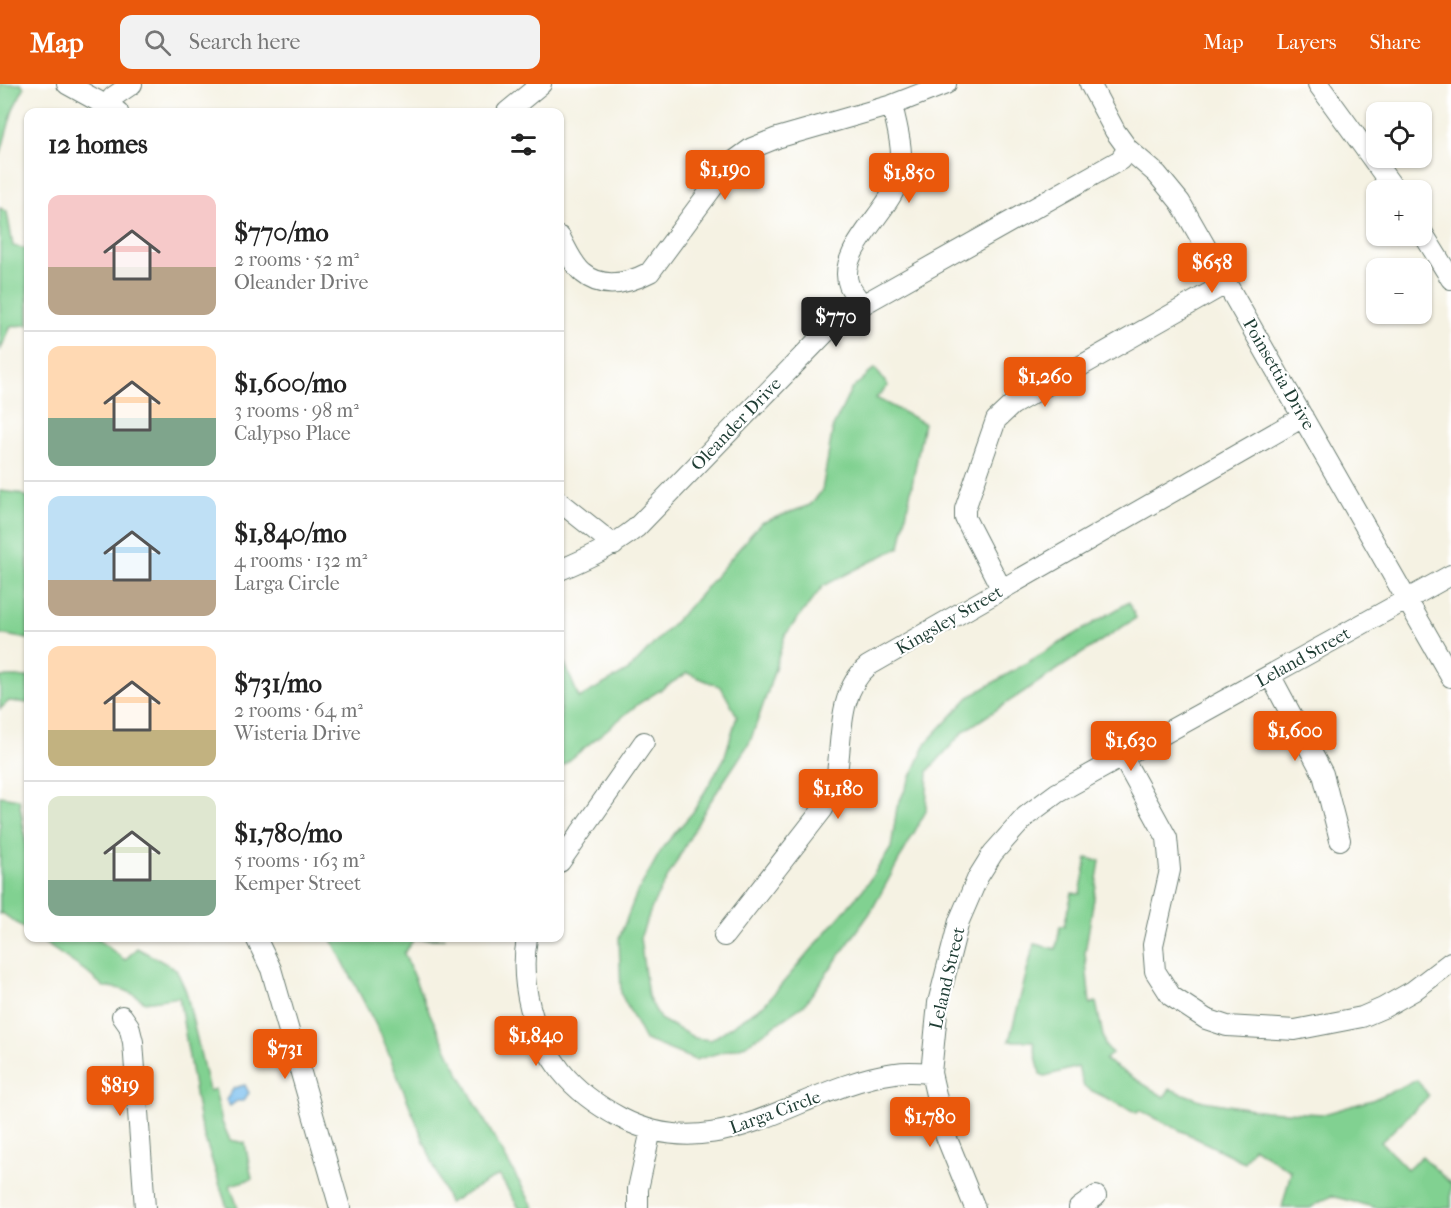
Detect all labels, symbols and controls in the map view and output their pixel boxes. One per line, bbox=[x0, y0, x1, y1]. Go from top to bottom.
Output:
search box bbox=[120, 15, 540, 69]
text: Map bbox=[30, 26, 84, 59]
icon: search bbox=[141, 26, 174, 59]
text: Search here bbox=[189, 29, 300, 55]
text: Map bbox=[1203, 30, 1244, 54]
text: Layers bbox=[1277, 30, 1336, 54]
text: Share bbox=[1369, 30, 1421, 54]
map controls bbox=[1366, 102, 1432, 324]
button: locate bbox=[1366, 102, 1432, 168]
icon: filters bbox=[507, 128, 540, 161]
text: 12 homes bbox=[48, 129, 148, 160]
pin: $1,190 bbox=[676, 150, 774, 201]
pin: $1,850 bbox=[860, 153, 958, 204]
text: $1,190 bbox=[700, 158, 750, 181]
text: $1,850 bbox=[883, 161, 935, 184]
button: + bbox=[1366, 180, 1432, 246]
text: $770/mo bbox=[234, 217, 329, 248]
icon: home bbox=[96, 219, 168, 291]
pin: $658 bbox=[1176, 243, 1248, 294]
text: 2 rooms · 52 m² bbox=[234, 248, 359, 271]
text: $658 bbox=[1192, 251, 1232, 274]
button: − bbox=[1366, 258, 1432, 324]
text: Oleander Drive bbox=[234, 271, 368, 294]
pin: $770 bbox=[800, 297, 872, 348]
text: $770 bbox=[815, 305, 857, 328]
street label: Poinsettia Drive bbox=[1238, 315, 1319, 434]
pin: $1,260 bbox=[996, 357, 1094, 408]
text: $1,260 bbox=[1018, 365, 1072, 388]
text: $1,600/mo bbox=[234, 368, 347, 399]
icon: home bbox=[96, 370, 168, 442]
street label: Oleander Drive bbox=[687, 374, 786, 475]
text: 3 rooms · 98 m² bbox=[234, 399, 359, 422]
text: Calypso Place bbox=[234, 422, 351, 445]
text: $1,840/mo bbox=[234, 518, 347, 549]
icon: home bbox=[96, 520, 168, 592]
text: 4 rooms · 132 m² bbox=[234, 549, 367, 572]
text: Larga Circle bbox=[234, 572, 340, 595]
street label: Kingsley Street bbox=[892, 581, 1007, 659]
street label: Leland Street bbox=[1252, 623, 1355, 692]
text: $731/mo bbox=[234, 668, 322, 699]
icon: home bbox=[96, 670, 168, 742]
text: 2 rooms · 64 m² bbox=[234, 699, 363, 722]
pin: $1,600 bbox=[1246, 711, 1344, 762]
text: $1,600 bbox=[1267, 719, 1323, 742]
pin: $1,630 bbox=[1082, 721, 1180, 772]
text: Wisteria Drive bbox=[234, 722, 361, 745]
text: $1,630 bbox=[1105, 729, 1157, 752]
pin: $1,180 bbox=[789, 769, 887, 820]
text: $1,180 bbox=[813, 777, 863, 800]
text: $1,780/mo bbox=[234, 818, 343, 849]
icon: home bbox=[96, 820, 168, 892]
text: 5 rooms · 163 m² bbox=[234, 849, 365, 872]
text: Kemper Street bbox=[234, 872, 361, 895]
street label: Leland Street bbox=[925, 924, 970, 1031]
pin: $1,840 bbox=[487, 1016, 585, 1067]
text: $1,840 bbox=[508, 1024, 564, 1047]
pin: $731 bbox=[249, 1029, 321, 1080]
text: $731 bbox=[267, 1037, 303, 1060]
pin: $819 bbox=[84, 1066, 156, 1117]
text: $819 bbox=[101, 1074, 139, 1097]
street label: Larga Circle bbox=[727, 1086, 824, 1139]
pin: $1,780 bbox=[881, 1097, 979, 1148]
text: $1,780 bbox=[904, 1105, 956, 1128]

